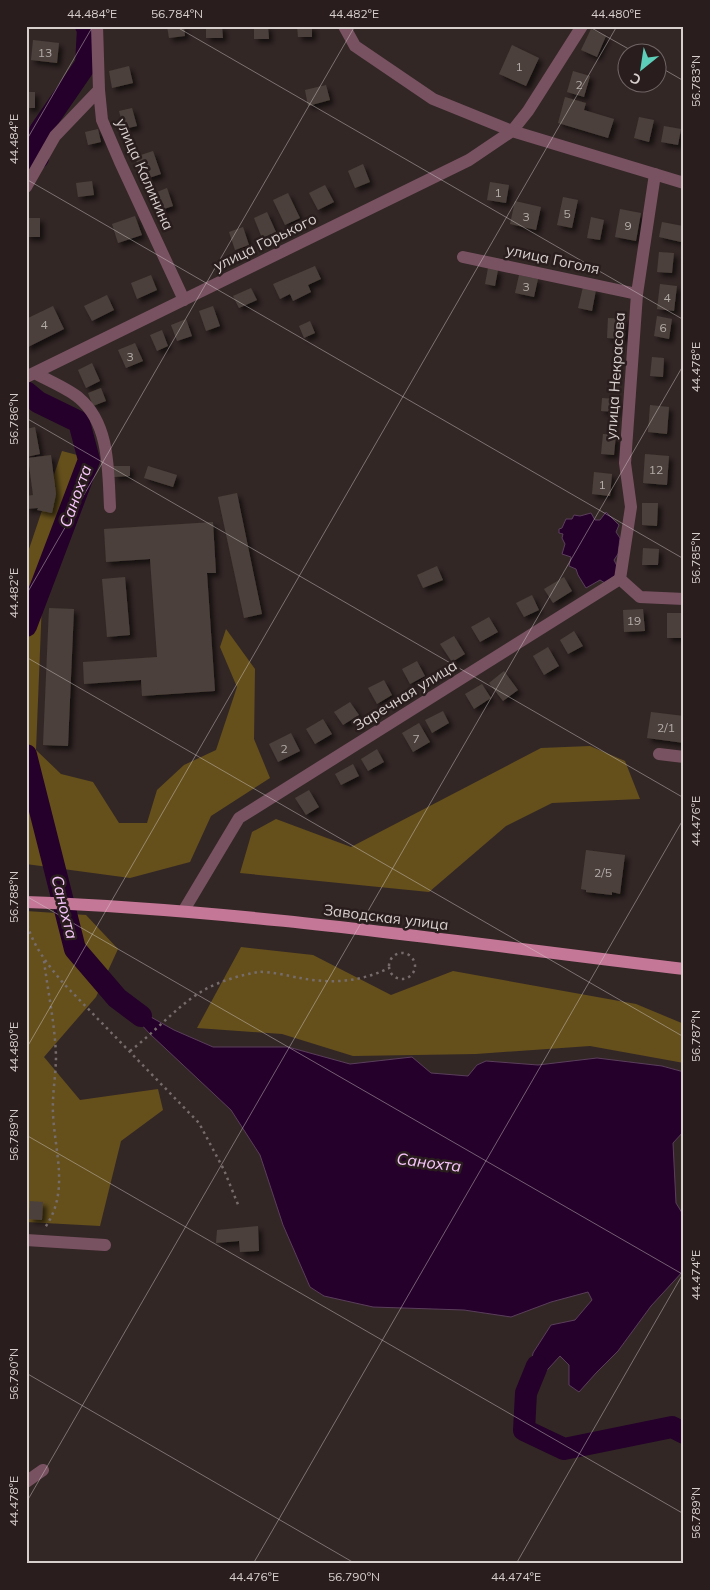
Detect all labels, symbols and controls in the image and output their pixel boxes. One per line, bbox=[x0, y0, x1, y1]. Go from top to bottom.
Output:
text: 44.484°E bbox=[67, 6, 117, 21]
text: 56.784°N bbox=[151, 6, 203, 21]
text: 44.482°E bbox=[329, 6, 379, 21]
text: 44.480°E bbox=[591, 6, 641, 21]
north arrow bbox=[618, 42, 668, 92]
house number: 13 bbox=[38, 45, 52, 60]
text: 56.783°N bbox=[688, 55, 703, 107]
house number: 1 bbox=[515, 59, 523, 74]
text: С bbox=[627, 69, 644, 89]
house number: 2 bbox=[575, 77, 583, 92]
text: 44.484°E bbox=[6, 114, 21, 164]
street label: улица Калинина bbox=[112, 115, 178, 233]
house number: 1 bbox=[494, 185, 502, 200]
house number: 5 bbox=[563, 206, 571, 221]
street label: улица Горького bbox=[210, 209, 320, 275]
house number: 3 bbox=[522, 209, 530, 224]
house number: 9 bbox=[624, 218, 632, 233]
street label: улица Гоголя bbox=[504, 240, 602, 278]
house number: 3 bbox=[522, 279, 530, 294]
house number: 4 bbox=[663, 290, 671, 305]
street label: улица Некрасова bbox=[601, 312, 629, 440]
house number: 4 bbox=[40, 317, 48, 332]
house number: 6 bbox=[659, 320, 667, 335]
text: 44.478°E bbox=[688, 342, 703, 392]
house number: 3 bbox=[126, 349, 134, 364]
text: 56.786°N bbox=[6, 393, 21, 445]
water label: Санохта bbox=[54, 462, 96, 530]
house number: 12 bbox=[649, 462, 663, 477]
house number: 1 bbox=[598, 477, 606, 492]
text: 56.785°N bbox=[688, 532, 703, 584]
text: 44.482°E bbox=[6, 568, 21, 618]
house number: 19 bbox=[627, 613, 641, 628]
street label: Заречная улица bbox=[350, 655, 460, 735]
house number: 2/1 bbox=[657, 720, 675, 735]
house number: 7 bbox=[412, 731, 420, 746]
house number: 2 bbox=[280, 741, 288, 756]
text: 44.476°E bbox=[688, 796, 703, 846]
house number: 2/5 bbox=[594, 865, 612, 880]
text: 56.788°N bbox=[6, 871, 21, 923]
water label: Санохта bbox=[47, 873, 83, 941]
street label: Заводская улица bbox=[322, 900, 450, 934]
text: 56.787°N bbox=[688, 1010, 703, 1062]
text: 44.480°E bbox=[6, 1022, 21, 1072]
text: 56.789°N bbox=[6, 1109, 21, 1161]
water label: Санохта bbox=[396, 1148, 463, 1176]
text: 44.474°E bbox=[688, 1250, 703, 1300]
text: 56.790°N bbox=[6, 1348, 21, 1400]
text: 44.478°E bbox=[6, 1476, 21, 1526]
text: 56.789°N bbox=[688, 1487, 703, 1539]
text: 44.476°E bbox=[229, 1569, 279, 1584]
text: 56.790°N bbox=[328, 1569, 380, 1584]
text: 44.474°E bbox=[491, 1569, 541, 1584]

